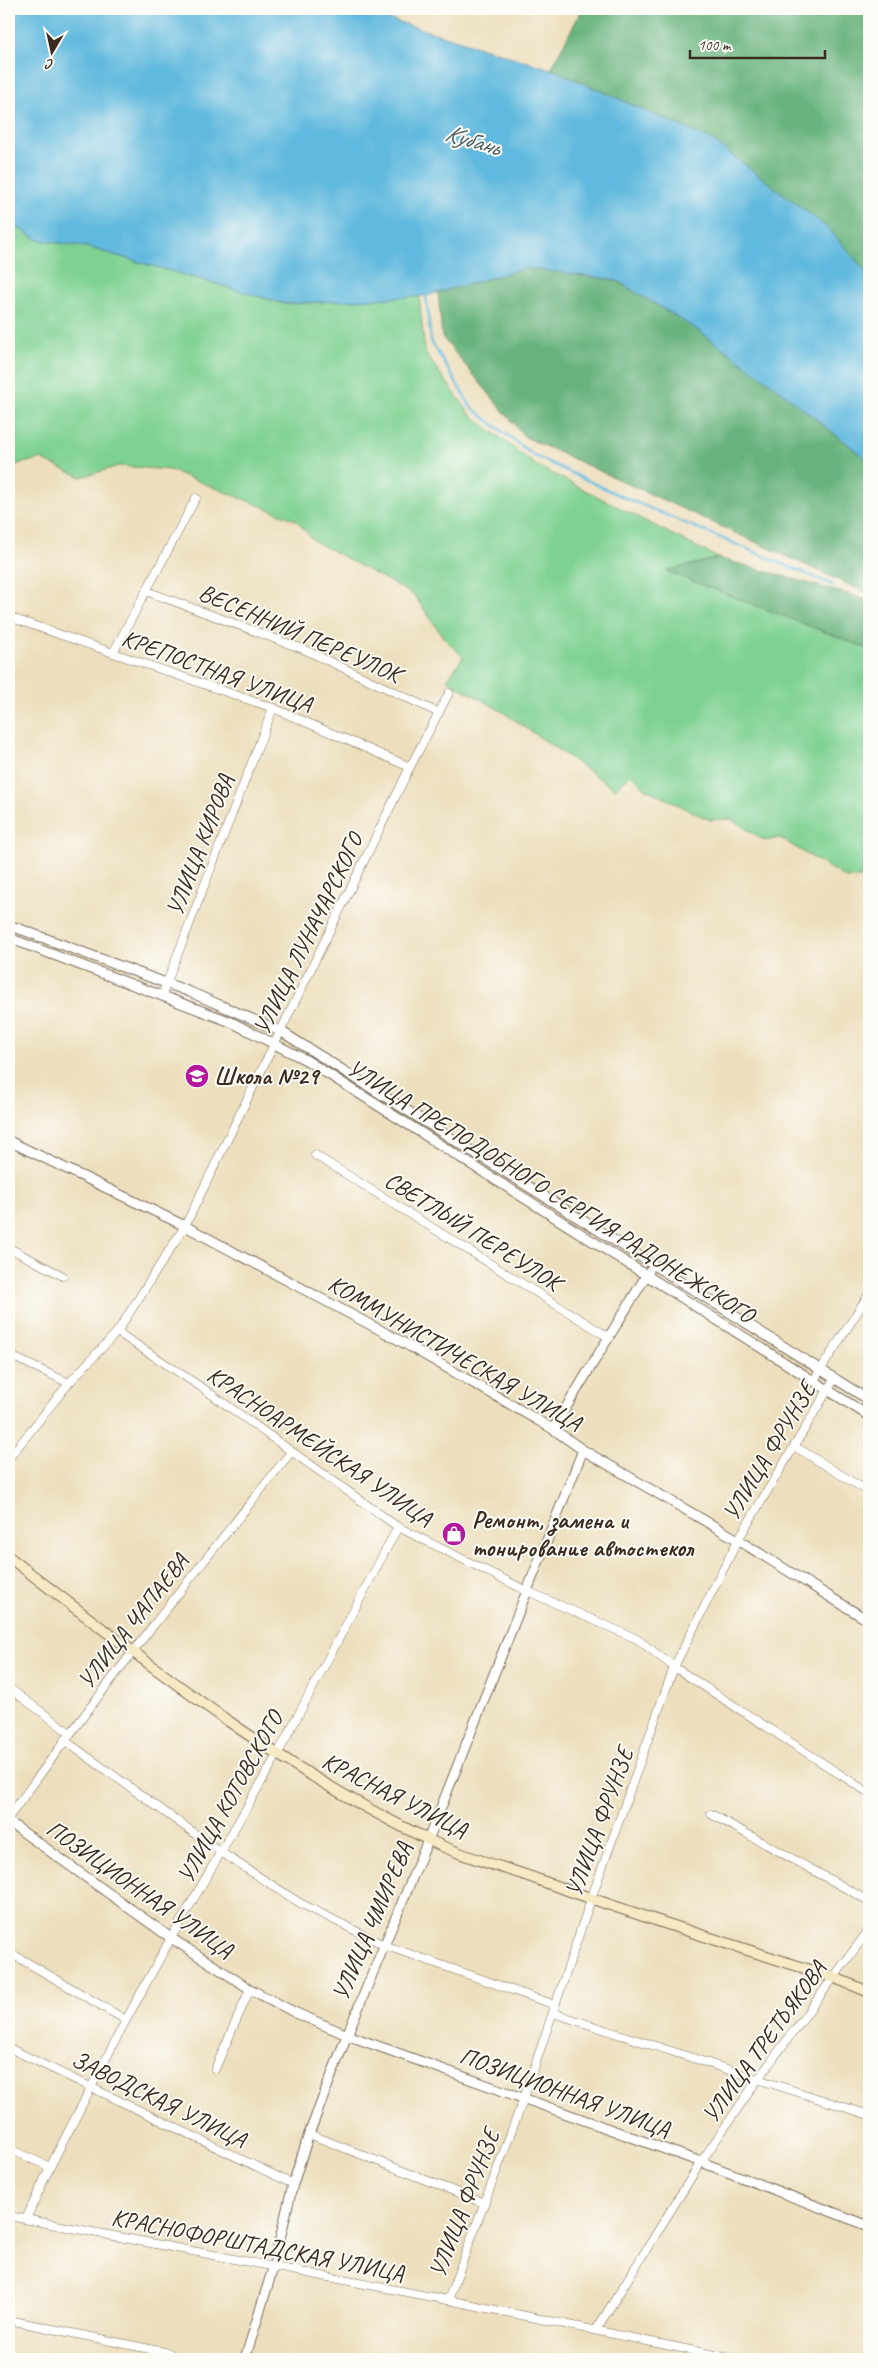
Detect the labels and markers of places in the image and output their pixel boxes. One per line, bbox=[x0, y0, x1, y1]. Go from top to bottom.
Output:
place label: Школа №29 bbox=[214, 1061, 321, 1091]
school or university icon: Школа №29 bbox=[184, 1063, 210, 1089]
place label: Ремонт, замена и тонирование автостекол bbox=[472, 1505, 695, 1563]
shop icon: Ремонт, замена и тонирование автостекол bbox=[441, 1521, 467, 1547]

